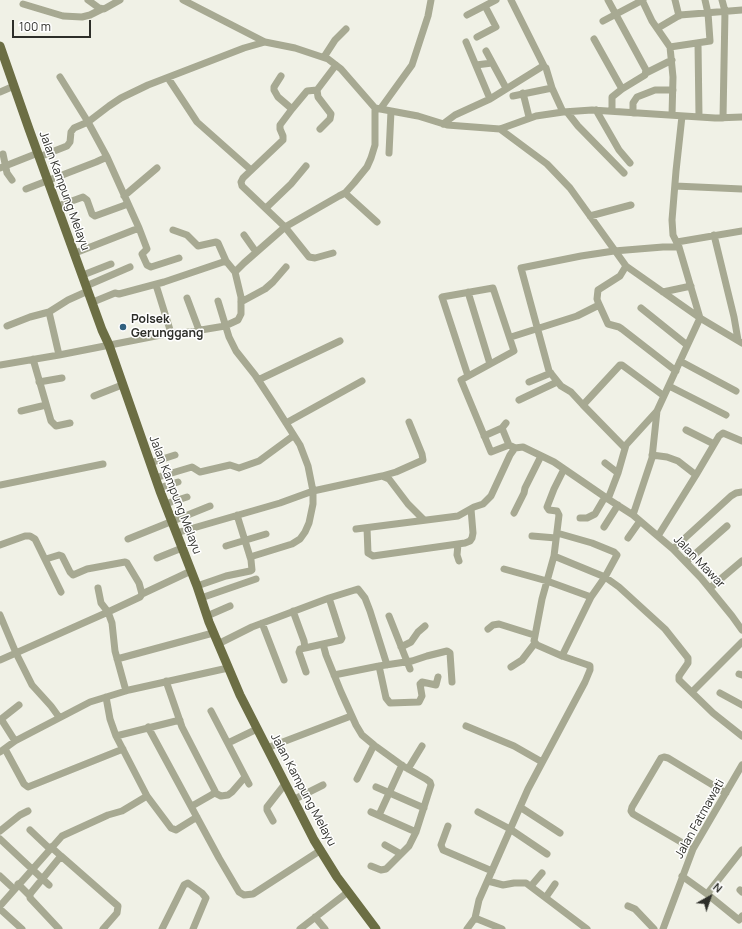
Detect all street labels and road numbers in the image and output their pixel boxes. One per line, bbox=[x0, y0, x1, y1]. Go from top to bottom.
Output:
street label: Jalan Kampung Melayu bbox=[36, 129, 92, 253]
street label: Jalan Kampung Melayu bbox=[146, 434, 204, 556]
street label: Jalan Mawar bbox=[670, 533, 728, 591]
street label: Jalan Kampung Melayu bbox=[267, 731, 339, 849]
street label: Jalan Fatmawati bbox=[672, 777, 728, 861]

